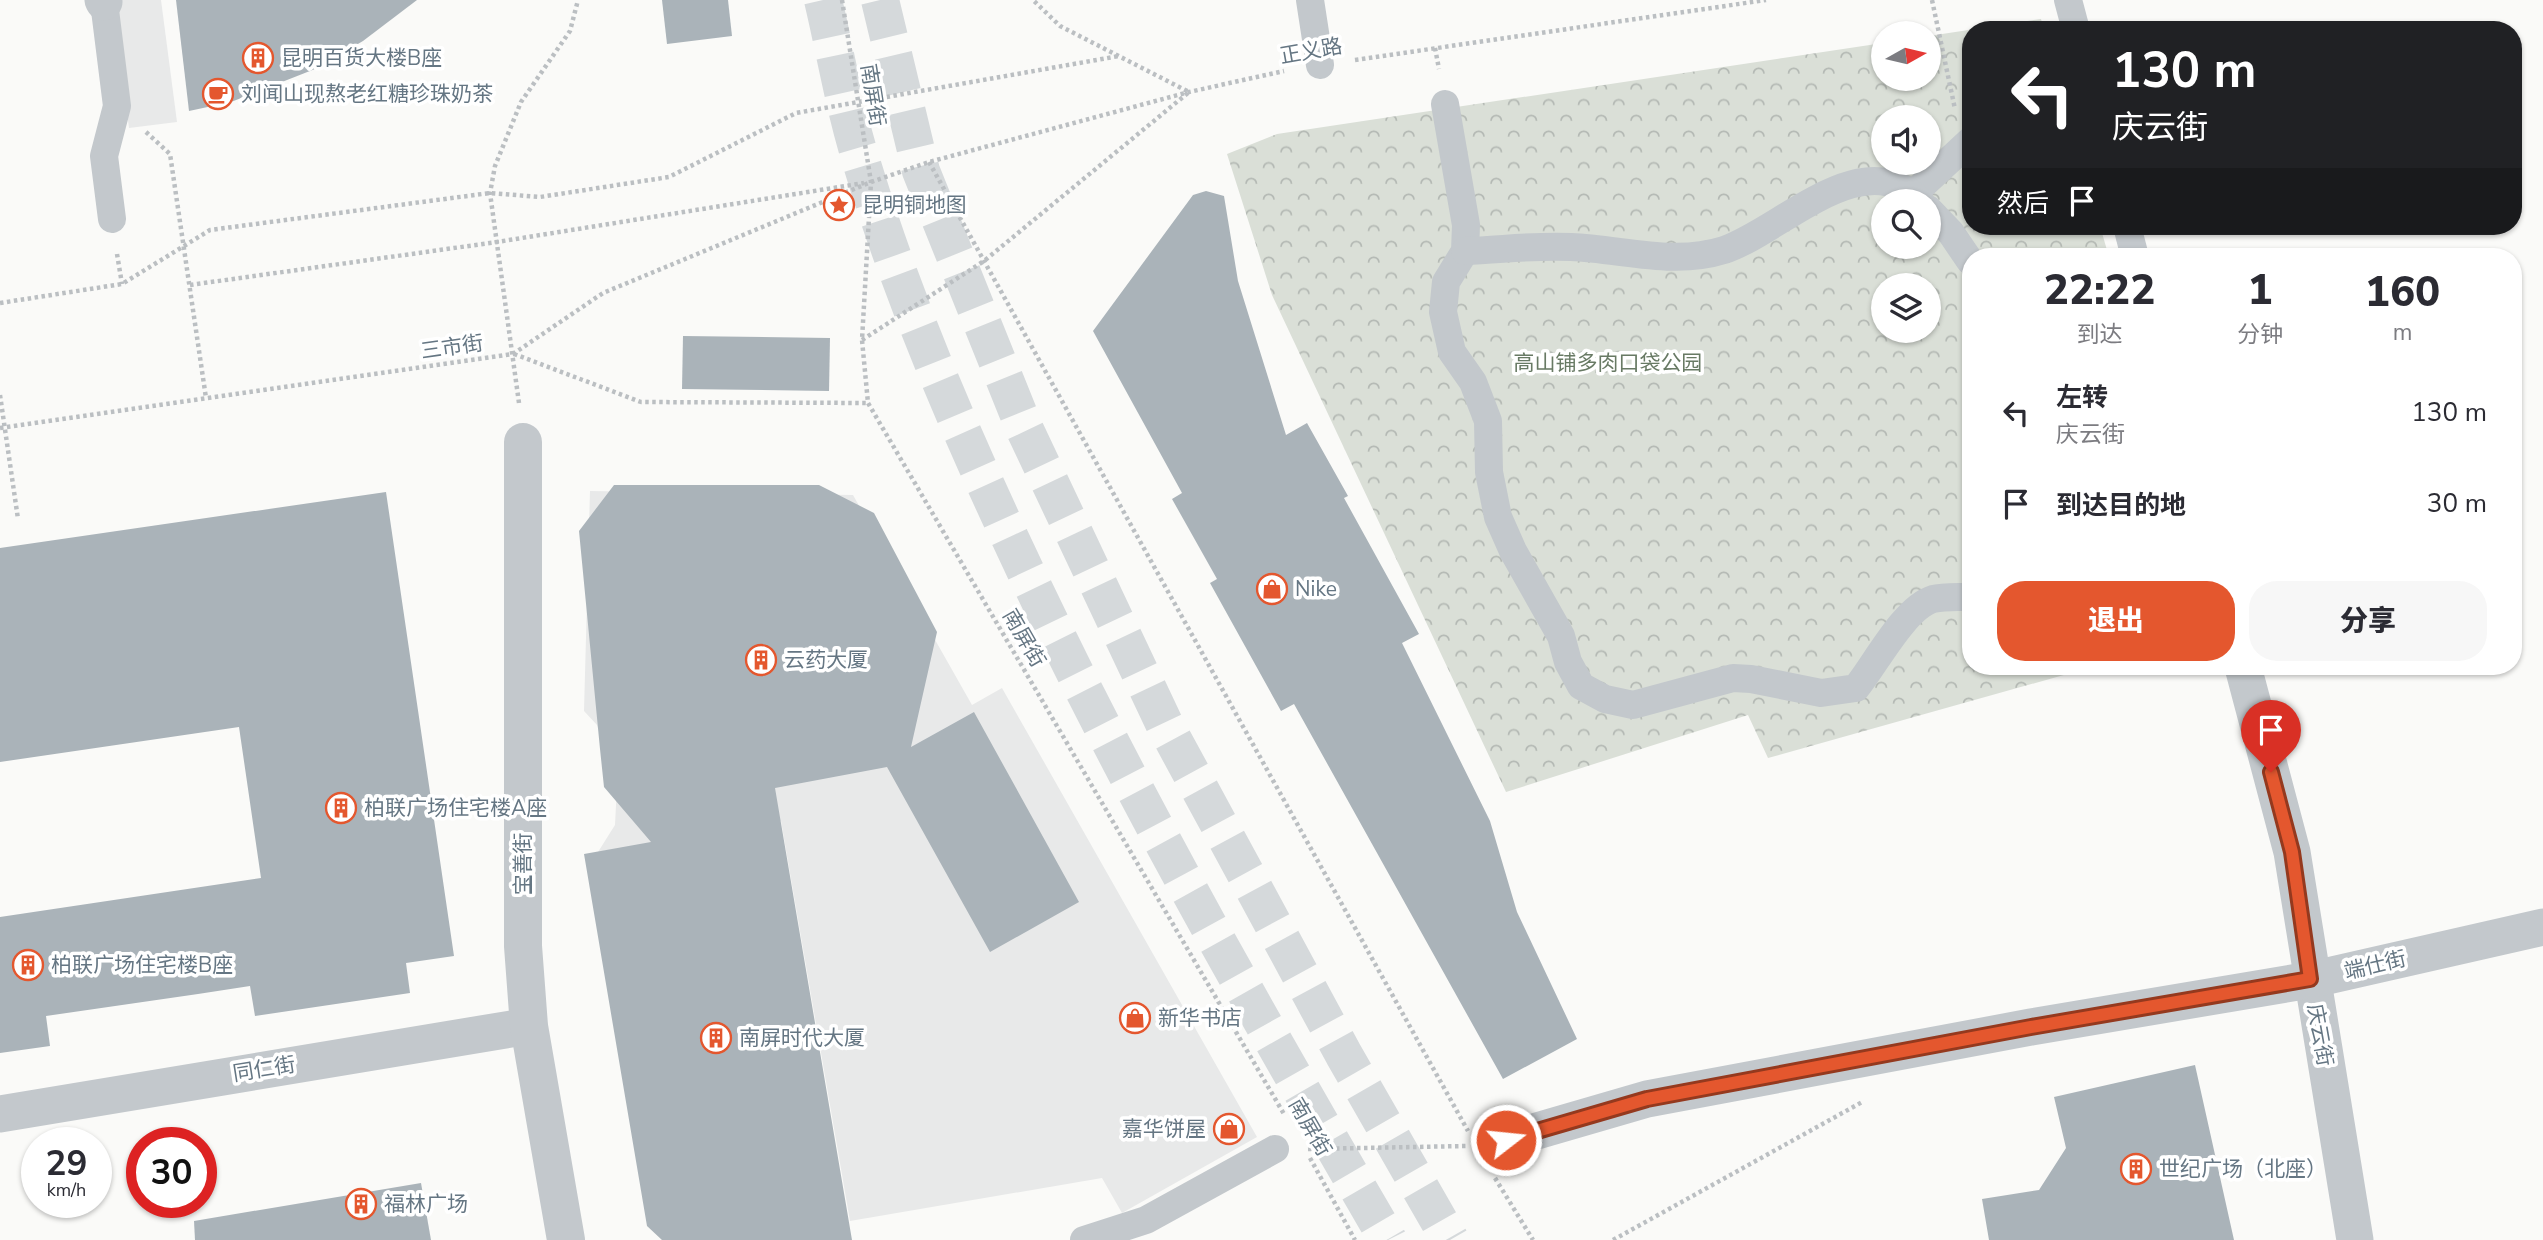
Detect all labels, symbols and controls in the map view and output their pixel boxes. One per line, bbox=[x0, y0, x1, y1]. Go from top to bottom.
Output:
north arrow bbox=[1871, 21, 1941, 91]
map controls bbox=[1871, 21, 1941, 343]
street label: 正义路 bbox=[1278, 32, 1344, 70]
text: 130 m bbox=[2112, 37, 2256, 104]
building icon: 昆明百货大楼B座 bbox=[241, 41, 275, 75]
place label: 昆明百货大楼B座 bbox=[281, 44, 442, 72]
icon: left bbox=[1997, 49, 2088, 140]
street label: 南屏街 bbox=[854, 62, 892, 128]
cafe icon: 刘闻山现熬老红糖珍珠奶茶 bbox=[201, 77, 235, 111]
place label: 刘闻山现熬老红糖珍珠奶茶 bbox=[241, 80, 493, 108]
button: sound bbox=[1871, 105, 1941, 175]
text: 庆云街 bbox=[2112, 106, 2208, 149]
icon: arrive bbox=[2063, 182, 2101, 220]
text: 然后 bbox=[1997, 186, 2049, 221]
place icon: 昆明铜地图 bbox=[822, 188, 856, 222]
button: search bbox=[1871, 189, 1941, 259]
place label: 昆明铜地图 bbox=[862, 191, 967, 219]
text: 22:22 bbox=[2044, 262, 2155, 319]
text: 1 bbox=[2247, 262, 2273, 319]
text: 160 bbox=[2365, 264, 2440, 321]
button: layers bbox=[1871, 273, 1941, 343]
text: m bbox=[2393, 317, 2412, 348]
text: 到达 bbox=[2077, 319, 2123, 350]
text: 分钟 bbox=[2237, 319, 2283, 350]
street label: 三市街 bbox=[419, 329, 485, 365]
park label: 高山铺多肉口袋公园 bbox=[1514, 349, 1703, 377]
text: 左转 bbox=[2056, 380, 2108, 415]
icon: left bbox=[1997, 394, 2035, 432]
text: 130 m bbox=[2411, 395, 2487, 430]
text: 庆云街 bbox=[2056, 419, 2125, 450]
icon: arrive bbox=[1997, 485, 2035, 523]
text: 30 m bbox=[2427, 486, 2487, 521]
text: 到达目的地 bbox=[2056, 488, 2186, 523]
shop icon: Nike bbox=[1255, 572, 1289, 606]
place label: Nike bbox=[1295, 575, 1337, 603]
button: 退出 bbox=[1997, 581, 2235, 661]
button: 分享 bbox=[2249, 581, 2487, 661]
street label: 南屏街 bbox=[996, 604, 1052, 672]
building icon: 云药大厦 bbox=[744, 643, 778, 677]
place label: 云药大厦 bbox=[784, 646, 868, 674]
pin bbox=[2241, 700, 2301, 772]
icon: arrive bbox=[2252, 711, 2290, 749]
building icon: 柏联广场住宅楼A座 bbox=[324, 791, 358, 825]
place label: 柏联广场住宅楼A座 bbox=[364, 794, 547, 822]
street label: 宝善街 bbox=[509, 833, 537, 896]
street label: 端仕街 bbox=[2341, 944, 2409, 986]
building icon: 柏联广场住宅楼B座 bbox=[11, 948, 45, 982]
place label: 柏联广场住宅楼B座 bbox=[51, 951, 233, 979]
shop icon: 新华书店 bbox=[1118, 1001, 1152, 1035]
street label: 庆云街 bbox=[2301, 1002, 2339, 1068]
place label: 新华书店 bbox=[1158, 1004, 1242, 1032]
building icon: 南屏时代大厦 bbox=[699, 1021, 733, 1055]
place label: 南屏时代大厦 bbox=[739, 1024, 865, 1052]
street label: 同仁街 bbox=[231, 1050, 297, 1088]
street label: 南屏街 bbox=[1282, 1093, 1338, 1161]
position arrow bbox=[1469, 1103, 1543, 1177]
shop icon: 嘉华饼屋 bbox=[1212, 1112, 1246, 1146]
place label: 嘉华饼屋 bbox=[1122, 1115, 1206, 1143]
speed limit sign: 30 bbox=[126, 1127, 217, 1218]
text: 29 bbox=[45, 1140, 88, 1187]
building icon: 世纪广场（北座） bbox=[2119, 1152, 2153, 1186]
place label: 世纪广场（北座） bbox=[2159, 1155, 2327, 1183]
text: km/h bbox=[47, 1178, 86, 1202]
building icon: 福林广场 bbox=[344, 1187, 378, 1221]
place label: 福林广场 bbox=[384, 1190, 468, 1218]

